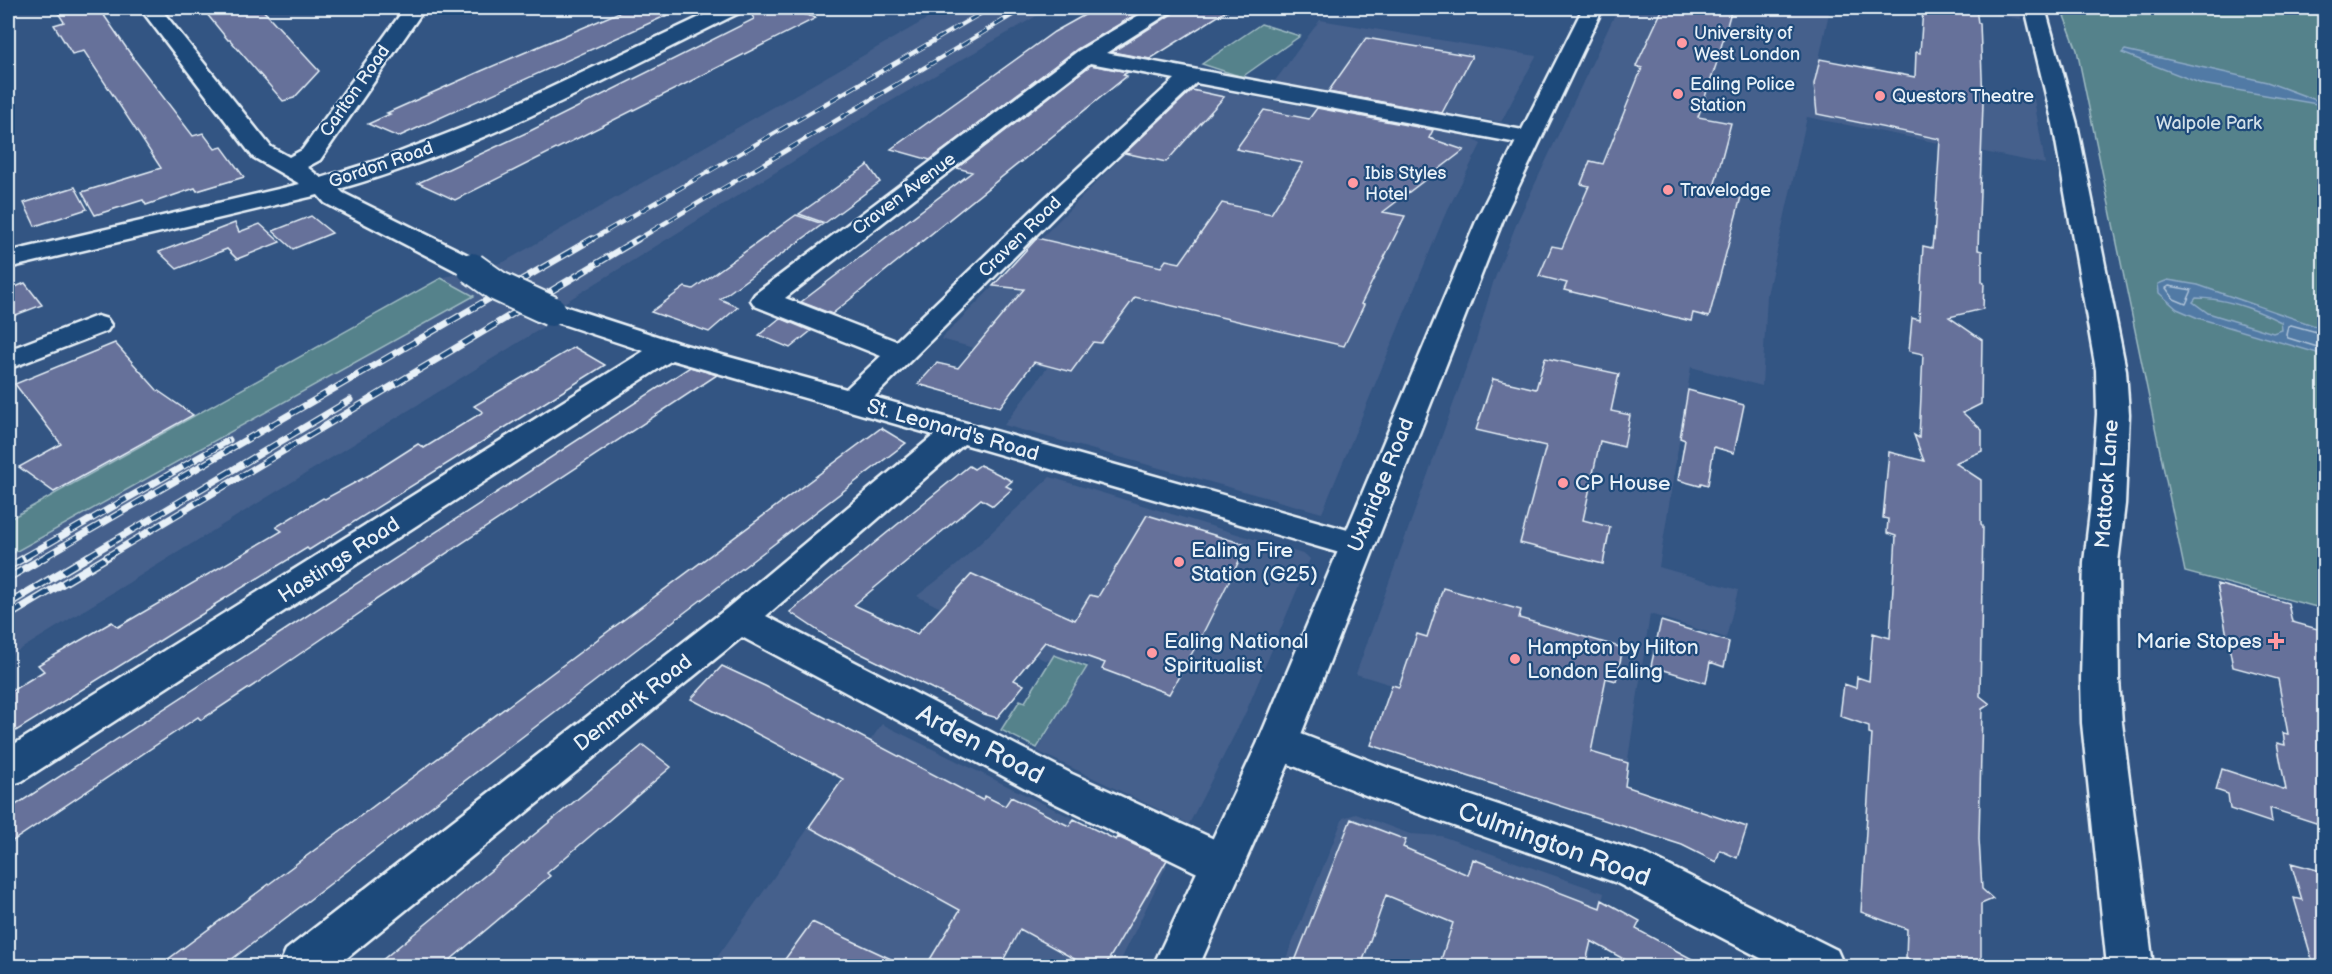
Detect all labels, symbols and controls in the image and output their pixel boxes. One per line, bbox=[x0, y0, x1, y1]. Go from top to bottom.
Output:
place label: University of West London bbox=[1694, 23, 1800, 65]
marker: University of West London bbox=[1675, 36, 1689, 50]
street label: Carlton Road bbox=[316, 41, 394, 141]
place label: Ealing Police Station bbox=[1690, 74, 1795, 116]
place label: Questors Theatre bbox=[1892, 86, 2034, 107]
marker: Ealing Police Station bbox=[1671, 87, 1685, 101]
marker: Questors Theatre bbox=[1873, 89, 1887, 103]
park label: Walpole Park bbox=[2156, 113, 2262, 134]
street label: Gordon Road bbox=[326, 137, 436, 193]
street label: Craven Avenue bbox=[848, 148, 960, 240]
place label: Ibis Styles Hotel bbox=[1365, 163, 1446, 205]
marker: Ibis Styles Hotel bbox=[1346, 176, 1360, 190]
place label: Travelodge bbox=[1680, 180, 1771, 201]
marker: Travelodge bbox=[1661, 183, 1675, 197]
street label: Craven Road bbox=[974, 192, 1066, 282]
street label: St. Leonard's Road bbox=[864, 393, 1042, 467]
street label: Uxbridge Road bbox=[1343, 414, 1419, 556]
street label: Mattock Lane bbox=[2090, 419, 2124, 549]
place label: CP House bbox=[1575, 471, 1670, 496]
marker: CP House bbox=[1556, 476, 1570, 490]
street label: Hastings Road bbox=[274, 511, 404, 609]
place label: Ealing Fire Station (G25) bbox=[1191, 538, 1318, 587]
marker: Ealing Fire Station (G25) bbox=[1172, 555, 1186, 569]
place label: Ealing National Spiritualist bbox=[1164, 629, 1308, 678]
place label: Marie Stopes bbox=[2136, 629, 2262, 654]
marker: Marie Stopes bbox=[2267, 632, 2285, 650]
place label: Hampton by Hilton London Ealing bbox=[1527, 635, 1699, 684]
marker: Ealing National Spiritualist bbox=[1145, 646, 1159, 660]
street label: Denmark Road bbox=[569, 649, 697, 757]
marker: Hampton by Hilton London Ealing bbox=[1508, 652, 1522, 666]
street label: Arden Road bbox=[911, 699, 1049, 791]
street label: Culmington Road bbox=[1454, 796, 1654, 894]

